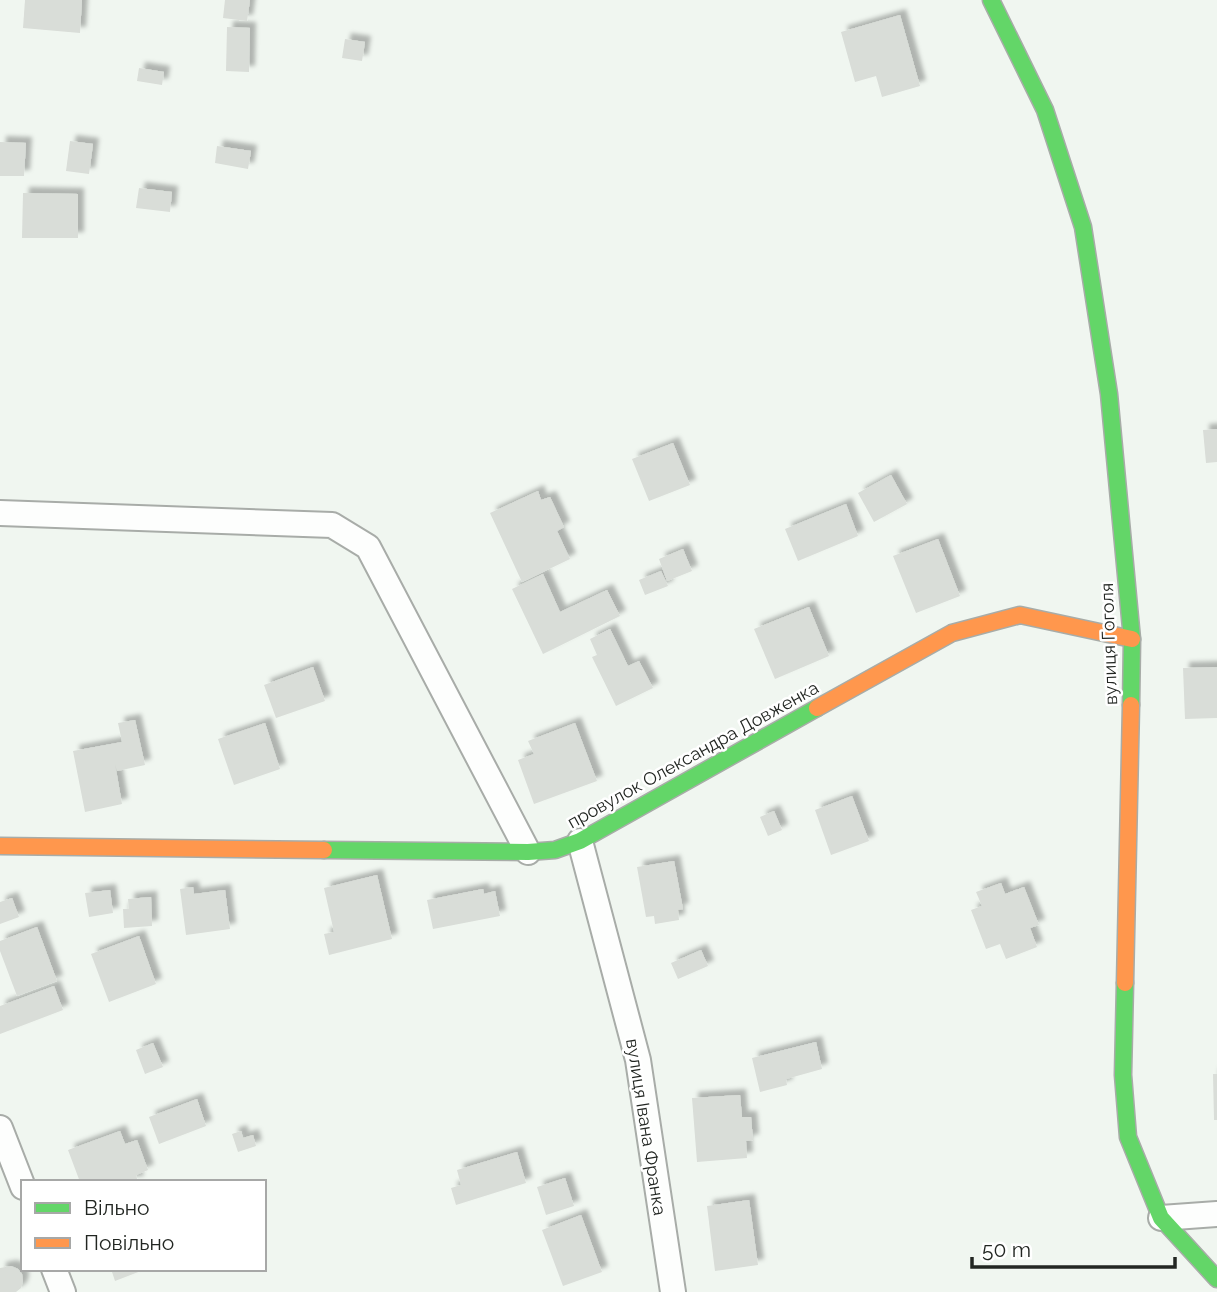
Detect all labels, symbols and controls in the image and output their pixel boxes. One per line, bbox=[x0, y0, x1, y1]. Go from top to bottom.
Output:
street label: вулиця Гоголя bbox=[1096, 583, 1121, 705]
street label: провулок Олександра Довженка bbox=[564, 677, 822, 833]
street label: вулиця Івана Франка bbox=[622, 1037, 671, 1217]
legend bbox=[21, 1180, 266, 1271]
text: Вільно bbox=[84, 1195, 150, 1220]
scale bar bbox=[972, 1226, 1175, 1270]
text: Повільно bbox=[84, 1230, 174, 1255]
text: 50 m bbox=[982, 1237, 1031, 1262]

